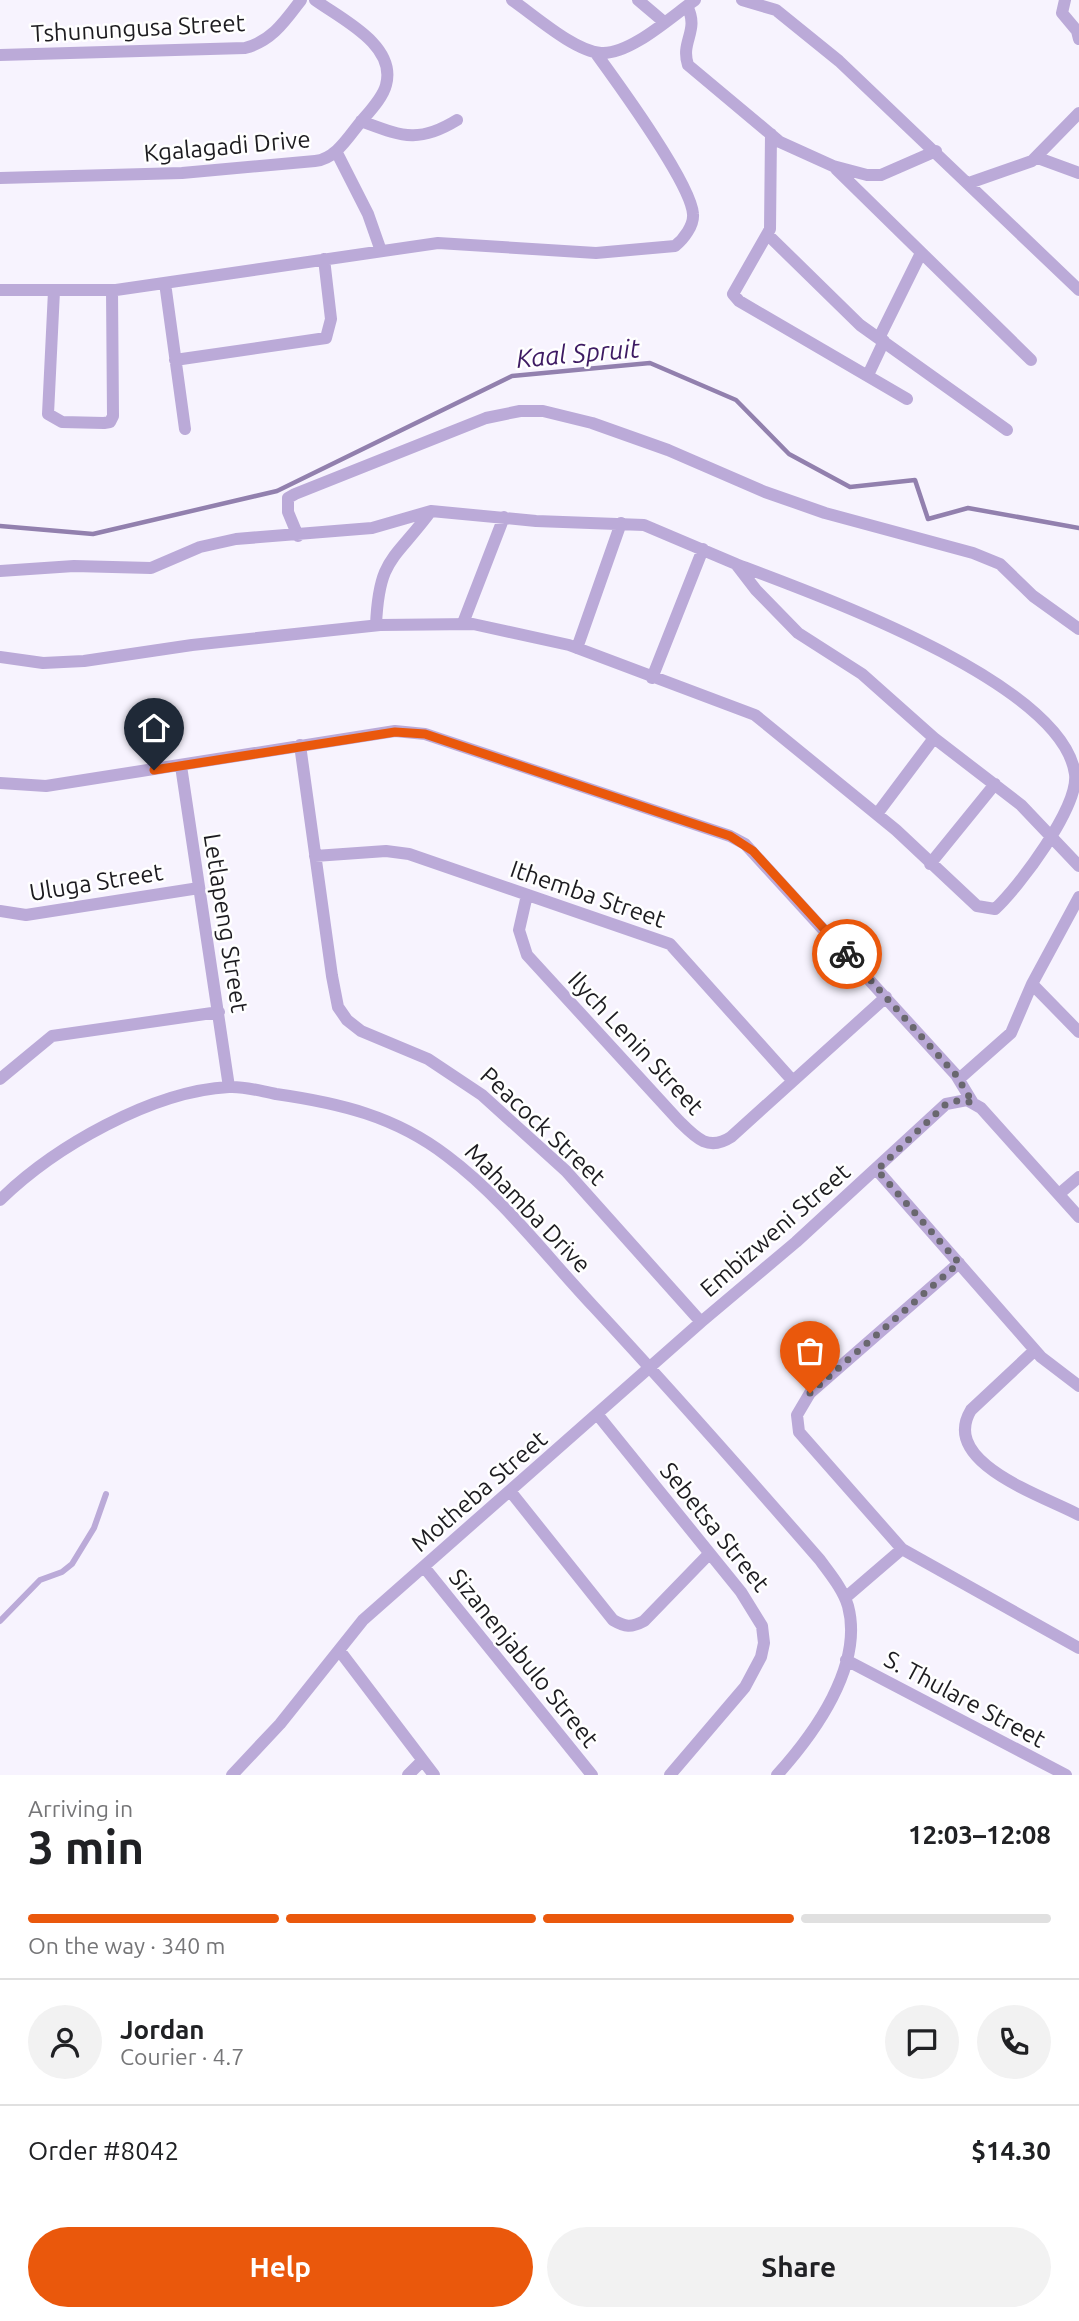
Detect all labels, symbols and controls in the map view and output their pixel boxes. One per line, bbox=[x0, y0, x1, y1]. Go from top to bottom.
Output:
street label: Tshunungusa Street bbox=[30, 9, 246, 47]
street label: Kgalagadi Drive bbox=[142, 125, 312, 167]
water label: Kaal Spruit bbox=[515, 333, 642, 373]
pin bbox=[124, 698, 184, 770]
icon: home bbox=[135, 709, 173, 747]
street label: Letlapeng Street bbox=[199, 832, 254, 1015]
street label: Ithemba Street bbox=[507, 855, 670, 933]
street label: Uluga Street bbox=[27, 858, 165, 906]
courier bbox=[812, 919, 882, 989]
icon: bike bbox=[828, 935, 866, 973]
street label: Ilych Lenin Street bbox=[563, 966, 710, 1120]
street label: Peacock Street bbox=[475, 1061, 611, 1191]
street label: Mahamba Drive bbox=[460, 1138, 596, 1278]
street label: Embizweni Street bbox=[695, 1157, 856, 1302]
pin bbox=[780, 1321, 840, 1393]
icon: bag bbox=[791, 1332, 829, 1370]
street label: Motheba Street bbox=[406, 1425, 552, 1557]
street label: Sebetsa Street bbox=[655, 1457, 775, 1597]
street label: Sizanenjabulo Street bbox=[444, 1564, 604, 1753]
street label: S. Thulare Street bbox=[880, 1645, 1051, 1753]
text: Arriving in bbox=[28, 1796, 133, 1821]
text: 12:03–12:08 bbox=[908, 1820, 1051, 1849]
text: 3 min bbox=[28, 1821, 144, 1873]
text: On the way · 340 m bbox=[28, 1933, 225, 1958]
button: person bbox=[28, 2005, 102, 2079]
button: chat bbox=[885, 2005, 959, 2079]
button: phone bbox=[977, 2005, 1051, 2079]
text: Jordan bbox=[120, 2015, 205, 2044]
text: Courier · 4.7 bbox=[120, 2044, 244, 2069]
text: Order #8042 bbox=[28, 2136, 179, 2165]
text: $14.30 bbox=[971, 2136, 1051, 2165]
button: Help bbox=[28, 2227, 533, 2307]
button: Share bbox=[547, 2227, 1051, 2307]

